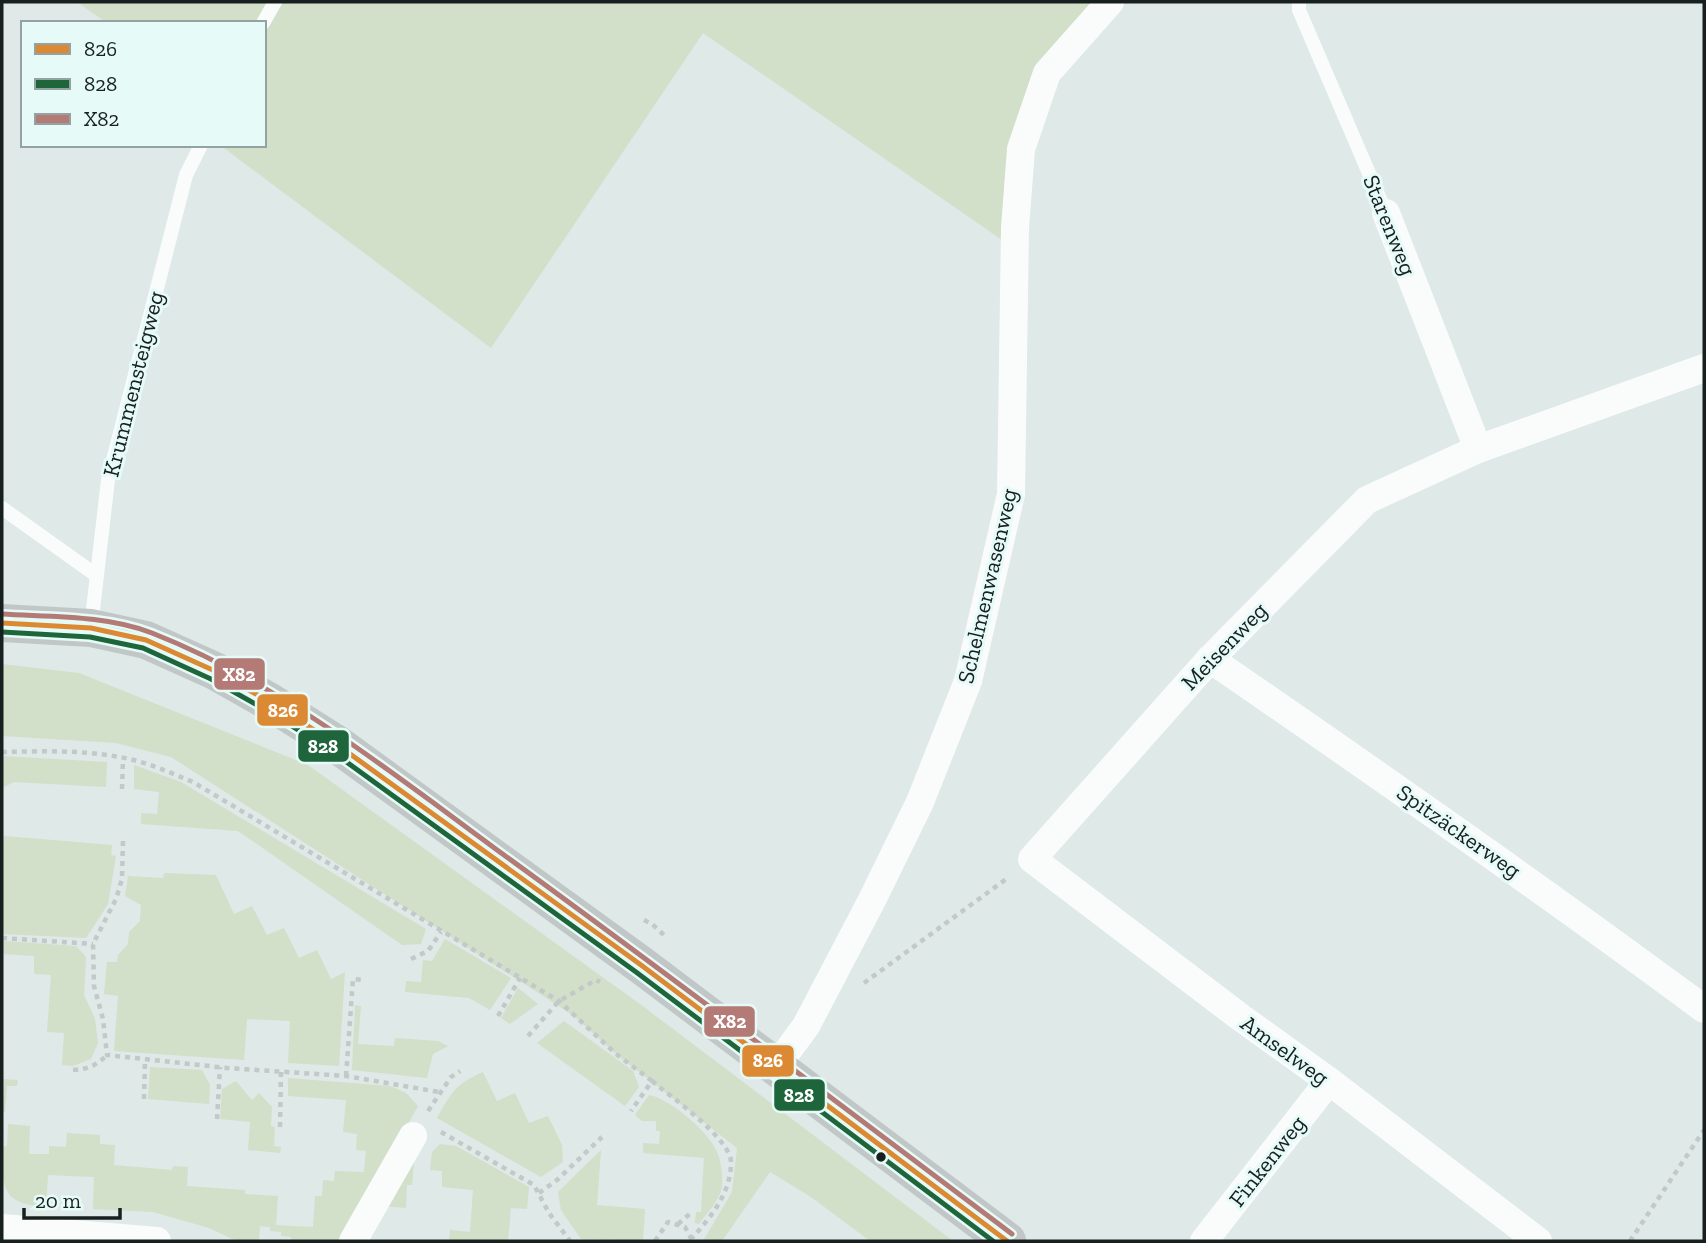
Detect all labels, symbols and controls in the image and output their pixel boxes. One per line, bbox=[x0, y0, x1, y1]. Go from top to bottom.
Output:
legend bbox=[21, 21, 266, 147]
text: 826 bbox=[84, 36, 117, 61]
text: 828 bbox=[84, 71, 117, 96]
text: X82 bbox=[84, 106, 119, 131]
street label: Starenweg bbox=[1357, 171, 1423, 280]
street label: Krummensteigweg bbox=[96, 288, 170, 480]
street label: Schelmenwasenweg bbox=[951, 485, 1023, 686]
street label: Meisenweg bbox=[1175, 596, 1273, 696]
line badge: X82 bbox=[213, 657, 266, 691]
text: X82 bbox=[222, 663, 256, 686]
line badge: 826 bbox=[256, 693, 309, 727]
text: 826 bbox=[268, 699, 298, 722]
line badge: 828 bbox=[297, 729, 350, 763]
text: 828 bbox=[308, 735, 338, 758]
street label: Spitzäckerweg bbox=[1392, 778, 1527, 884]
line badge: X82 bbox=[703, 1005, 756, 1038]
street label: Amselweg bbox=[1235, 1009, 1335, 1092]
text: X82 bbox=[713, 1010, 747, 1033]
line badge: 826 bbox=[741, 1044, 795, 1078]
text: 826 bbox=[753, 1049, 783, 1072]
line badge: 828 bbox=[773, 1078, 826, 1112]
text: 828 bbox=[784, 1084, 814, 1107]
street label: Finkenweg bbox=[1223, 1109, 1312, 1212]
unlabelled marker bbox=[874, 1150, 888, 1164]
scale bar bbox=[24, 1176, 121, 1220]
text: 20 m bbox=[35, 1188, 81, 1213]

